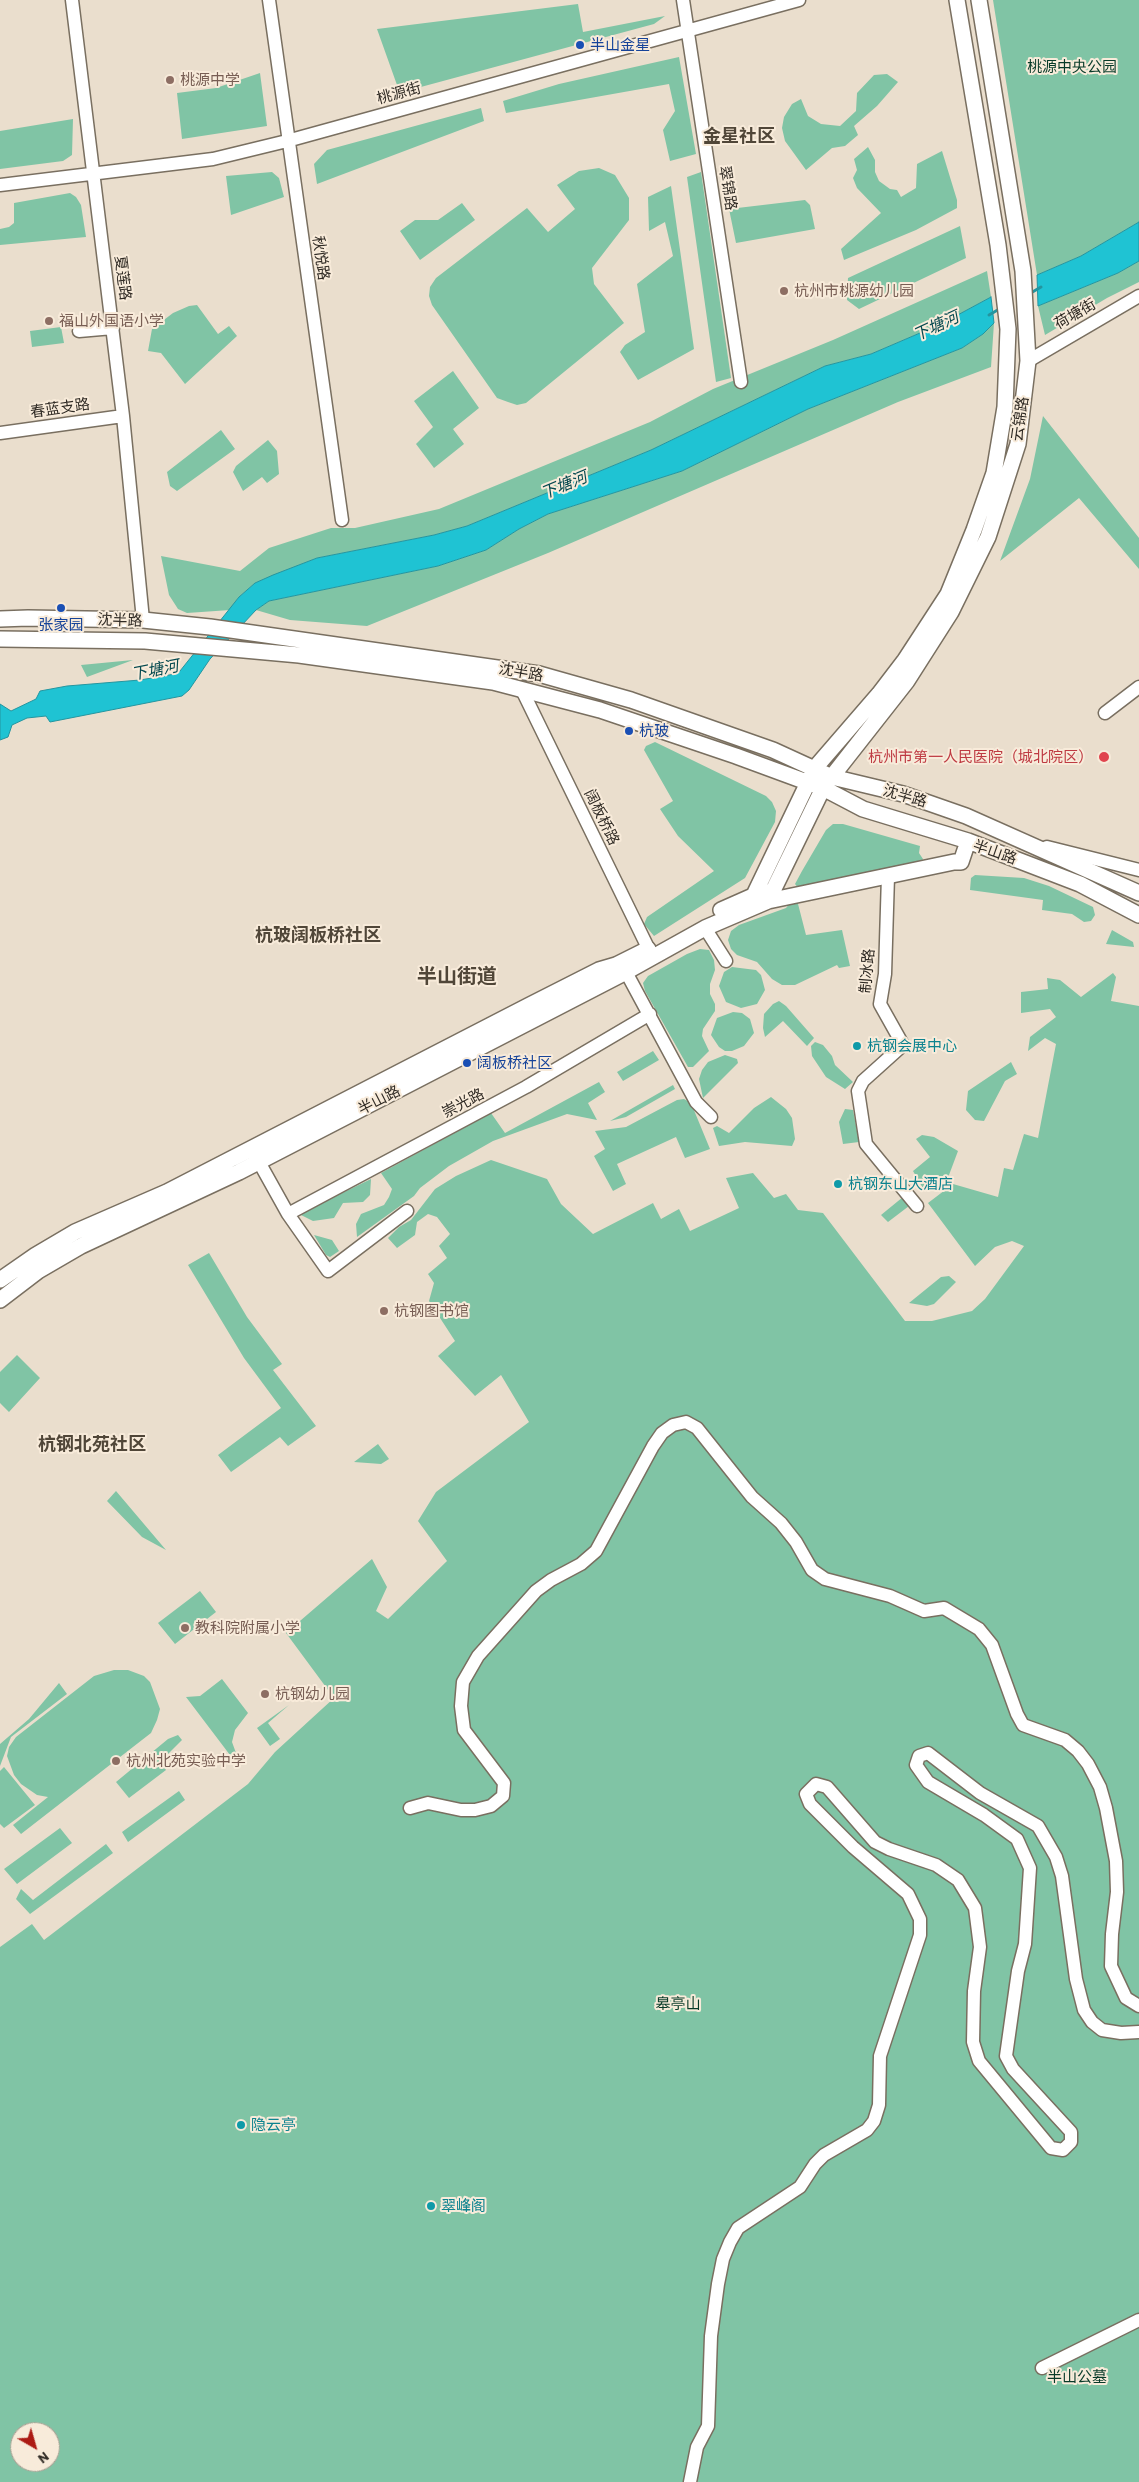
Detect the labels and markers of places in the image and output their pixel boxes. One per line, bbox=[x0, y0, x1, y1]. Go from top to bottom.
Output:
place label: 半山金星 bbox=[590, 36, 650, 54]
marker: 半山金星 bbox=[574, 39, 586, 51]
place label: 桃源中学 bbox=[180, 71, 240, 89]
marker: 桃源中学 bbox=[164, 74, 176, 86]
place label: 杭州市桃源幼儿园 bbox=[794, 282, 914, 300]
marker: 杭州市桃源幼儿园 bbox=[778, 285, 790, 297]
place label: 福山外国语小学 bbox=[59, 312, 164, 330]
marker: 福山外国语小学 bbox=[43, 315, 55, 327]
marker: 张家园 bbox=[55, 602, 67, 614]
place label: 张家园 bbox=[39, 616, 83, 634]
place label: 杭玻 bbox=[639, 722, 669, 740]
marker: 杭玻 bbox=[623, 725, 635, 737]
place label: 杭州市第一人民医院（城北院区） bbox=[868, 748, 1093, 766]
marker: 杭州市第一人民医院（城北院区） bbox=[1097, 750, 1111, 764]
place label: 杭钢会展中心 bbox=[867, 1037, 957, 1055]
marker: 杭钢会展中心 bbox=[851, 1040, 863, 1052]
place label: 阔板桥社区 bbox=[477, 1054, 552, 1072]
marker: 阔板桥社区 bbox=[461, 1057, 473, 1069]
place label: 杭钢东山大酒店 bbox=[848, 1175, 953, 1193]
marker: 杭钢东山大酒店 bbox=[832, 1178, 844, 1190]
place label: 杭钢图书馆 bbox=[394, 1302, 469, 1320]
marker: 杭钢图书馆 bbox=[378, 1305, 390, 1317]
place label: 教科院附属小学 bbox=[195, 1619, 300, 1637]
marker: 教科院附属小学 bbox=[179, 1622, 191, 1634]
place label: 杭钢幼儿园 bbox=[275, 1685, 350, 1703]
marker: 杭钢幼儿园 bbox=[259, 1688, 271, 1700]
place label: 杭州北苑实验中学 bbox=[126, 1752, 246, 1770]
marker: 杭州北苑实验中学 bbox=[110, 1755, 122, 1767]
place label: 隐云亭 bbox=[251, 2116, 296, 2134]
marker: 隐云亭 bbox=[235, 2119, 247, 2131]
place label: 翠峰阁 bbox=[441, 2197, 486, 2215]
marker: 翠峰阁 bbox=[425, 2200, 437, 2212]

